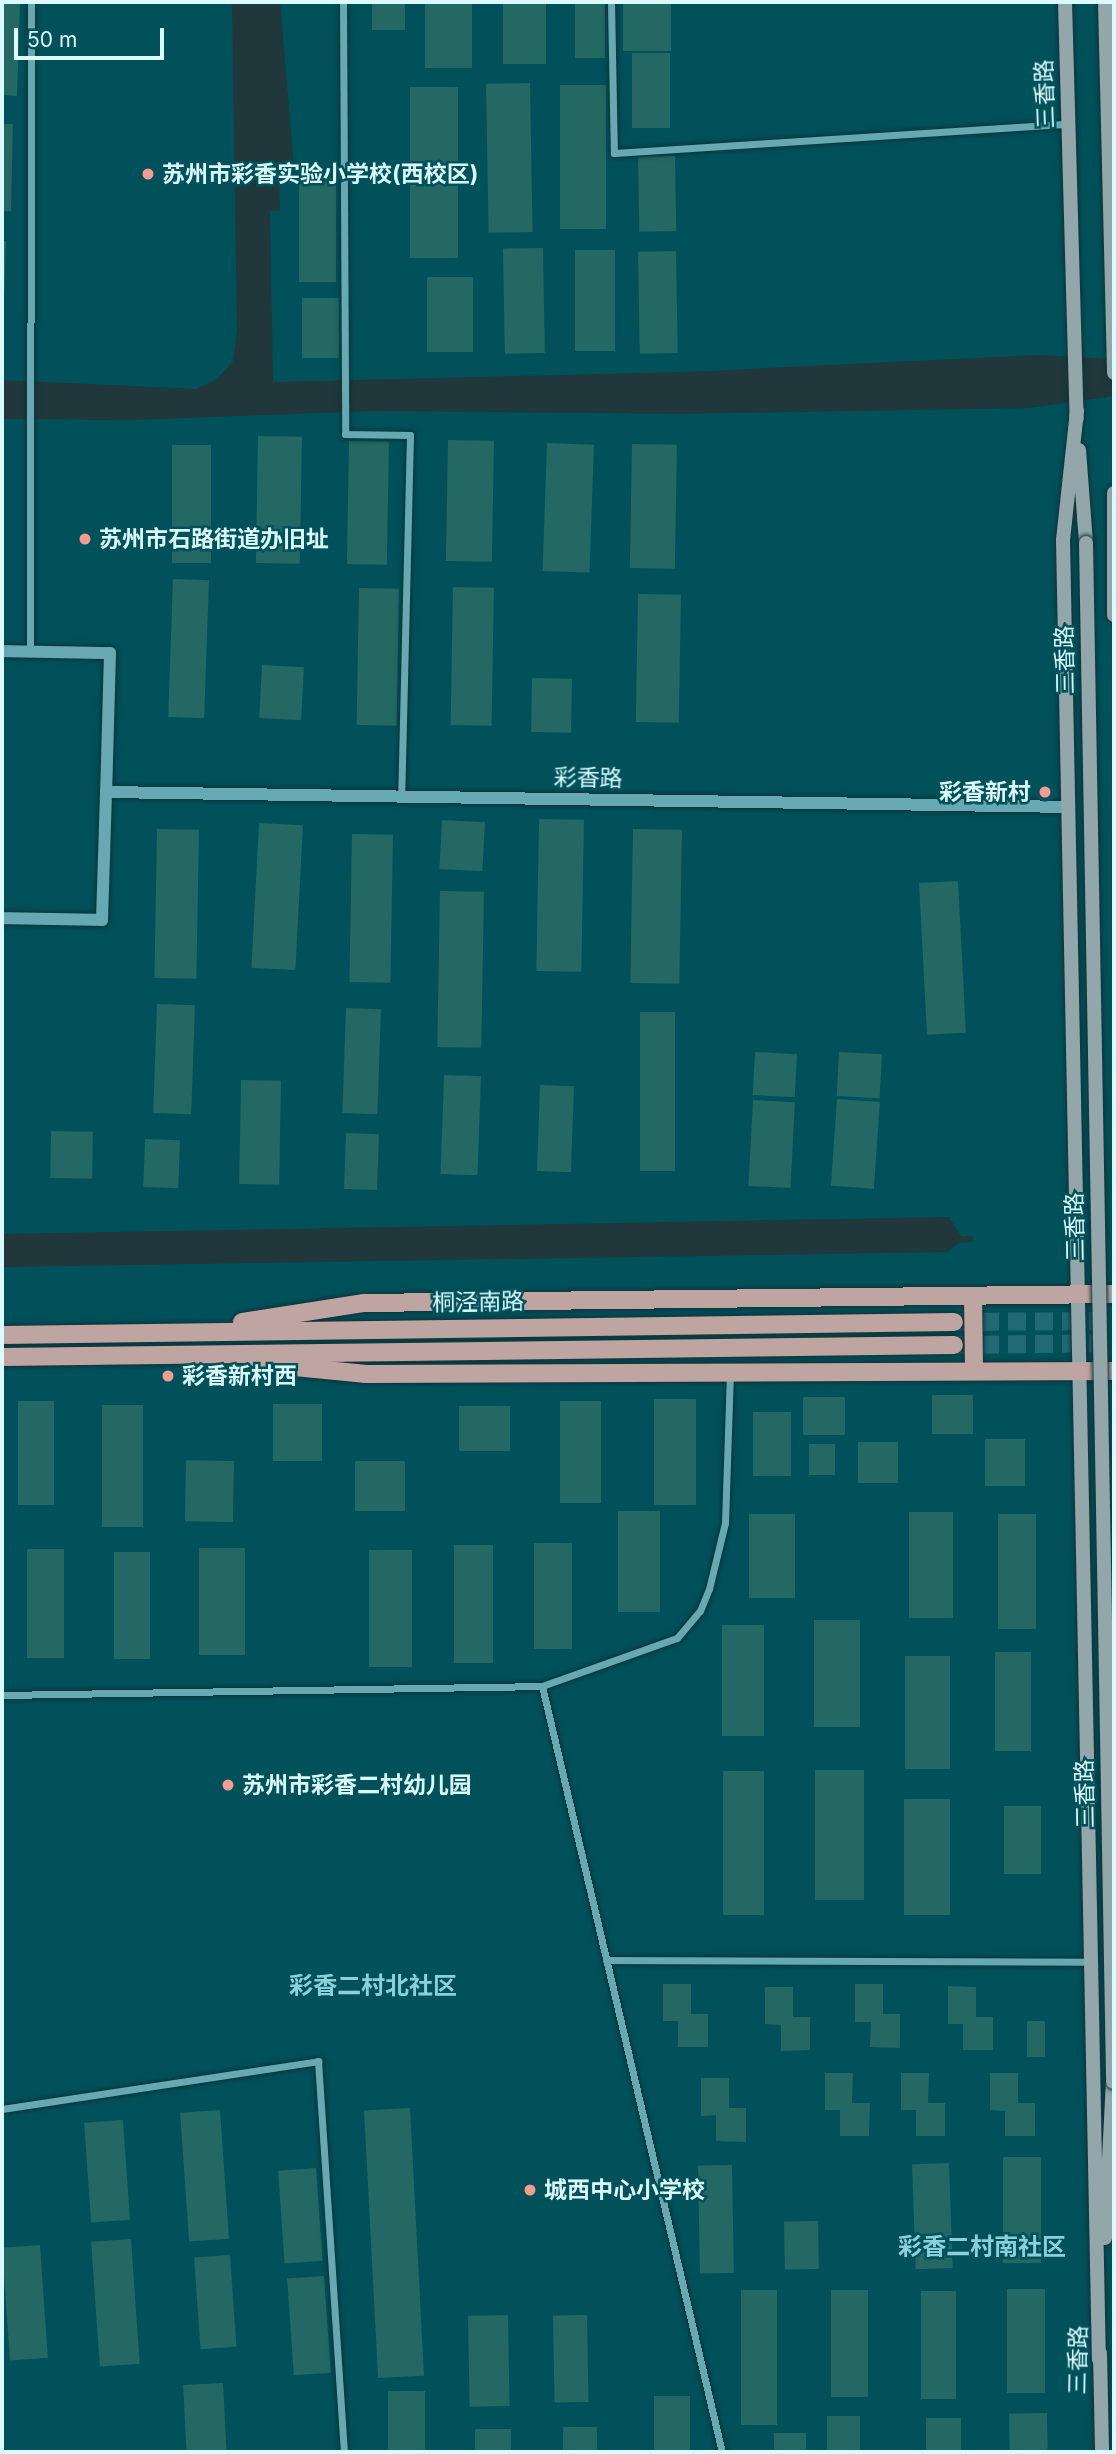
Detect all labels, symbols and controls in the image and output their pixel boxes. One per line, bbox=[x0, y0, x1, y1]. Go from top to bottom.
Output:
scale bar bbox=[18, 14, 168, 58]
text: 50 m bbox=[27, 27, 77, 52]
street label: 三香路 bbox=[1030, 59, 1060, 129]
place label: 苏州市彩香实验小学校(西校区) bbox=[162, 160, 478, 188]
marker: 苏州市彩香实验小学校(西校区) bbox=[140, 166, 156, 182]
place label: 苏州市石路街道办旧址 bbox=[99, 525, 329, 553]
marker: 苏州市石路街道办旧址 bbox=[77, 531, 93, 547]
street label: 三香路 bbox=[1051, 625, 1079, 695]
street label: 彩香路 bbox=[553, 764, 623, 792]
place label: 彩香新村 bbox=[939, 778, 1031, 806]
marker: 彩香新村 bbox=[1037, 784, 1053, 800]
street label: 三香路 bbox=[1061, 1192, 1089, 1262]
street label: 桐泾南路 bbox=[432, 1287, 524, 1317]
place label: 彩香新村西 bbox=[182, 1362, 297, 1390]
marker: 彩香新村西 bbox=[160, 1368, 176, 1384]
street label: 三香路 bbox=[1071, 1759, 1099, 1829]
place label: 苏州市彩香二村幼儿园 bbox=[242, 1771, 472, 1799]
marker: 苏州市彩香二村幼儿园 bbox=[220, 1777, 236, 1793]
district label: 彩香二村北社区 bbox=[289, 1972, 457, 2000]
place label: 城西中心小学校 bbox=[544, 2176, 705, 2204]
marker: 城西中心小学校 bbox=[522, 2182, 538, 2198]
district label: 彩香二村南社区 bbox=[898, 2233, 1066, 2261]
street label: 三香路 bbox=[1064, 2325, 1092, 2395]

